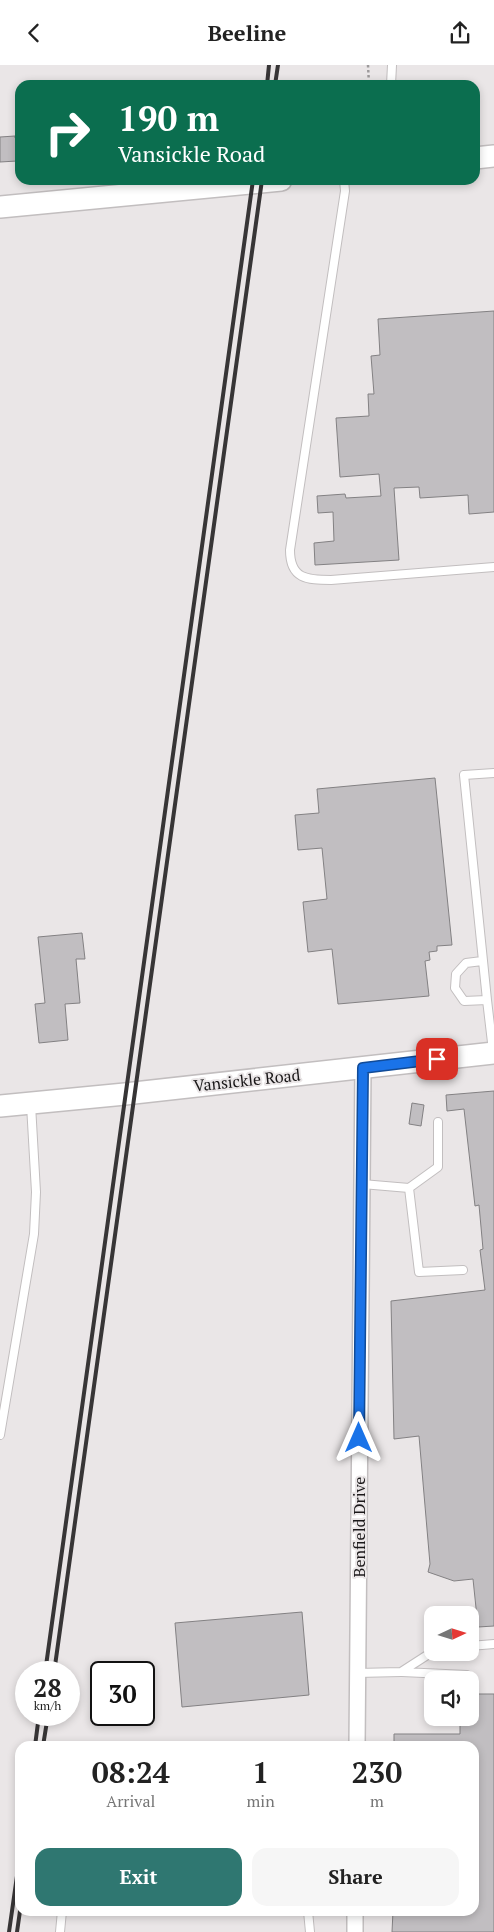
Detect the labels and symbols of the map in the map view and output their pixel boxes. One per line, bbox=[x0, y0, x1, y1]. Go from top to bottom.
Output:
pin bbox=[416, 1038, 458, 1080]
street label: Vansickle Road bbox=[193, 1063, 302, 1097]
position arrow bbox=[332, 1411, 384, 1463]
street label: Benfield Drive bbox=[348, 1477, 370, 1577]
north arrow bbox=[424, 1606, 479, 1661]
speed limit sign: 30 bbox=[90, 1661, 155, 1726]

